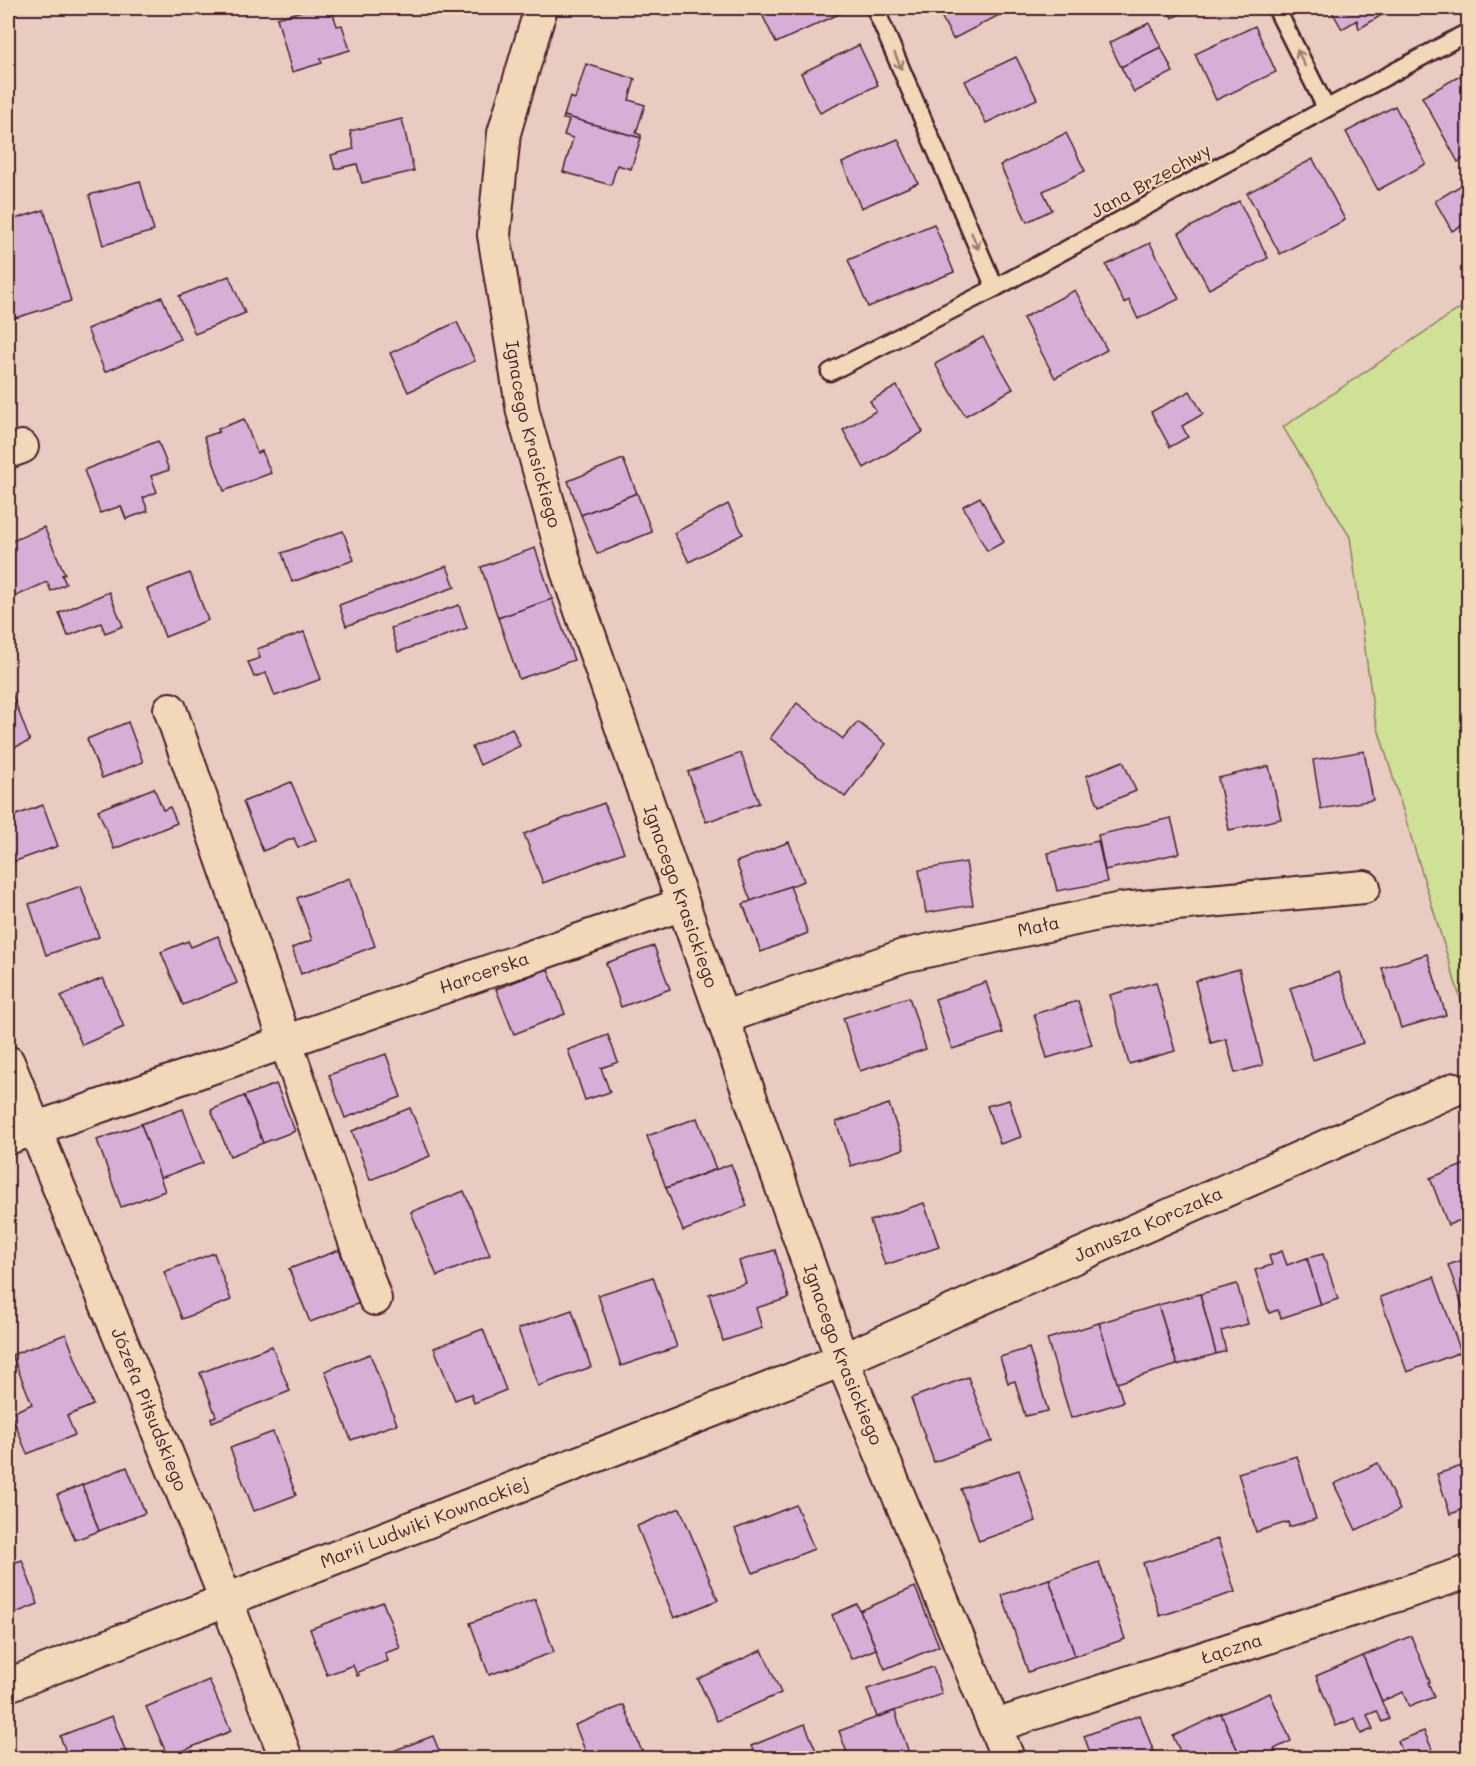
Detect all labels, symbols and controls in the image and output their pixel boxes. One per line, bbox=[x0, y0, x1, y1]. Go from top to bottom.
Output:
one-way arrow bbox=[1295, 49, 1306, 67]
one-way arrow bbox=[893, 52, 904, 70]
street label: Jana Brzechwy bbox=[1086, 137, 1215, 223]
one-way arrow bbox=[970, 231, 981, 249]
street label: Ignacego Krasickiego bbox=[500, 339, 568, 531]
street label: Ignacego Krasickiego bbox=[639, 802, 724, 991]
street label: Mała bbox=[1015, 910, 1062, 942]
street label: Harcerska bbox=[436, 945, 532, 999]
street label: Janusza Korczaka bbox=[1070, 1180, 1226, 1267]
street label: Ignacego Krasickiego bbox=[799, 1261, 889, 1449]
street label: Józefa Piłsudskiego bbox=[106, 1324, 194, 1495]
street label: Marii Ludwiki Kownackiej bbox=[316, 1470, 532, 1573]
street label: Łączna bbox=[1198, 1627, 1265, 1669]

